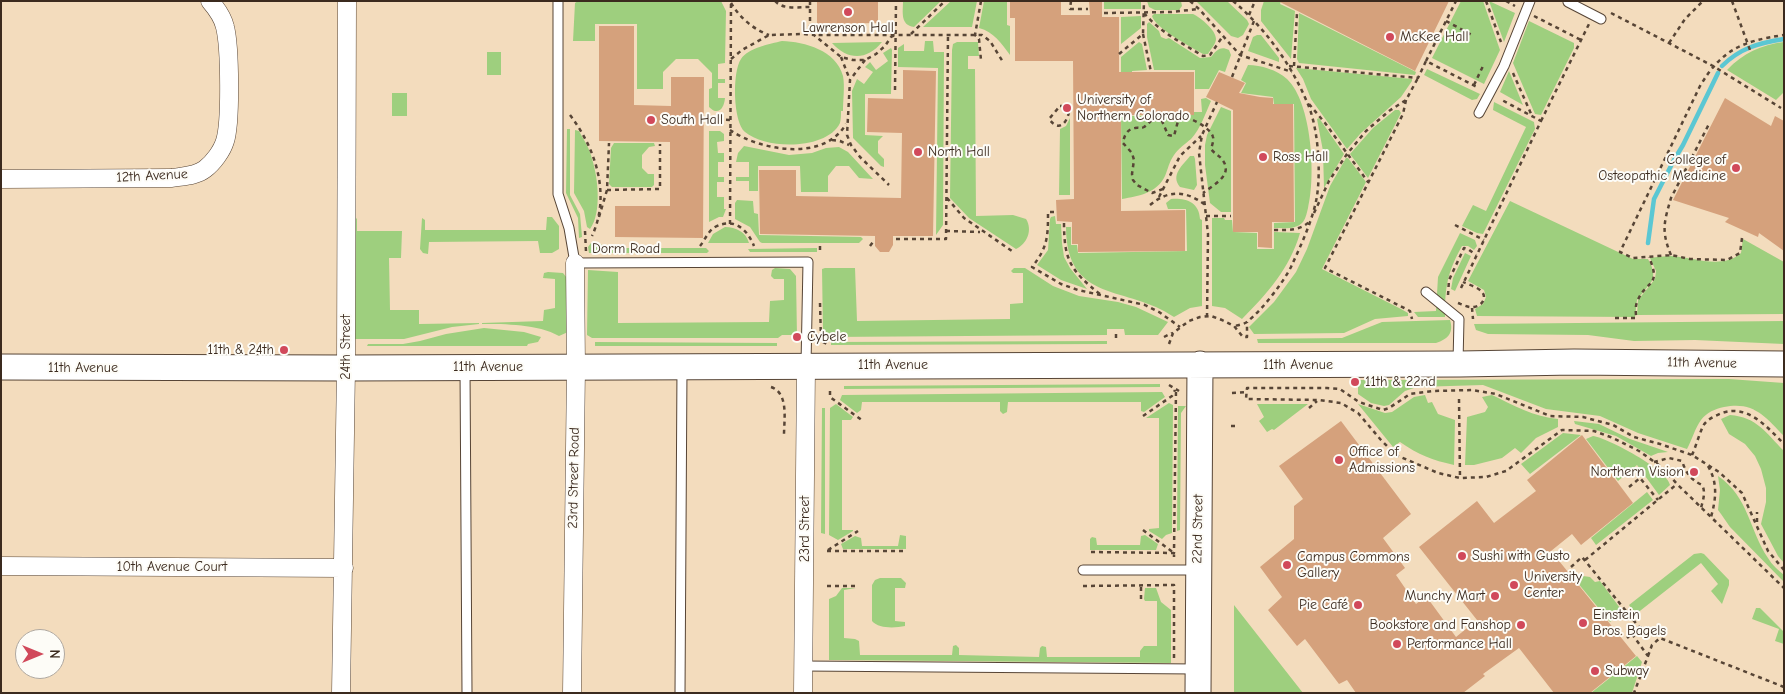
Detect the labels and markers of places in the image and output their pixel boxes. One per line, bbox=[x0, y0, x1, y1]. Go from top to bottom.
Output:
marker: Lawrenson Hall bbox=[842, 6, 854, 18]
place label: Lawrenson Hall bbox=[802, 20, 894, 36]
place label: McKee Hall bbox=[1400, 29, 1469, 45]
marker: McKee Hall bbox=[1384, 31, 1396, 43]
place label: University of Northern Colorado bbox=[1077, 92, 1189, 124]
marker: University of Northern Colorado bbox=[1061, 102, 1073, 114]
place label: South Hall bbox=[661, 112, 723, 128]
marker: South Hall bbox=[645, 114, 657, 126]
place label: North Hall bbox=[928, 144, 990, 160]
marker: North Hall bbox=[912, 146, 924, 158]
place label: Ross Hall bbox=[1273, 149, 1328, 165]
marker: Ross Hall bbox=[1257, 151, 1269, 163]
place label: College of Osteopathic Medicine bbox=[1598, 152, 1726, 184]
marker: College of Osteopathic Medicine bbox=[1730, 162, 1742, 174]
place label: Cybele bbox=[807, 329, 846, 345]
marker: Cybele bbox=[791, 331, 803, 343]
place label: 11th & 24th bbox=[208, 342, 274, 358]
marker: 11th & 24th bbox=[278, 344, 290, 356]
place label: 11th & 22nd bbox=[1365, 374, 1436, 390]
marker: 11th & 22nd bbox=[1349, 376, 1361, 388]
place label: Office of Admissions bbox=[1349, 444, 1415, 477]
marker: Office of Admissions bbox=[1333, 454, 1345, 466]
place label: Northern Vision bbox=[1590, 464, 1684, 480]
marker: Northern Vision bbox=[1688, 466, 1700, 478]
place label: Sushi with Gusto bbox=[1472, 548, 1570, 564]
place label: Campus Commons Gallery bbox=[1297, 549, 1410, 582]
marker: Sushi with Gusto bbox=[1456, 550, 1468, 562]
marker: Campus Commons Gallery bbox=[1281, 559, 1293, 571]
place label: University Center bbox=[1524, 569, 1582, 602]
marker: University Center bbox=[1508, 579, 1520, 591]
place label: Munchy Mart bbox=[1405, 588, 1485, 604]
marker: Munchy Mart bbox=[1489, 590, 1501, 602]
place label: Pie Café bbox=[1299, 597, 1348, 613]
marker: Pie Café bbox=[1352, 599, 1364, 611]
place label: Einstein Bros. Bagels bbox=[1593, 607, 1666, 640]
place label: Bookstore and Fanshop bbox=[1369, 617, 1511, 633]
marker: Einstein Bros. Bagels bbox=[1577, 617, 1589, 629]
marker: Bookstore and Fanshop bbox=[1515, 619, 1527, 631]
place label: Performance Hall bbox=[1407, 636, 1512, 652]
marker: Performance Hall bbox=[1391, 638, 1403, 650]
place label: Subway bbox=[1605, 663, 1649, 679]
marker: Subway bbox=[1589, 665, 1601, 677]

